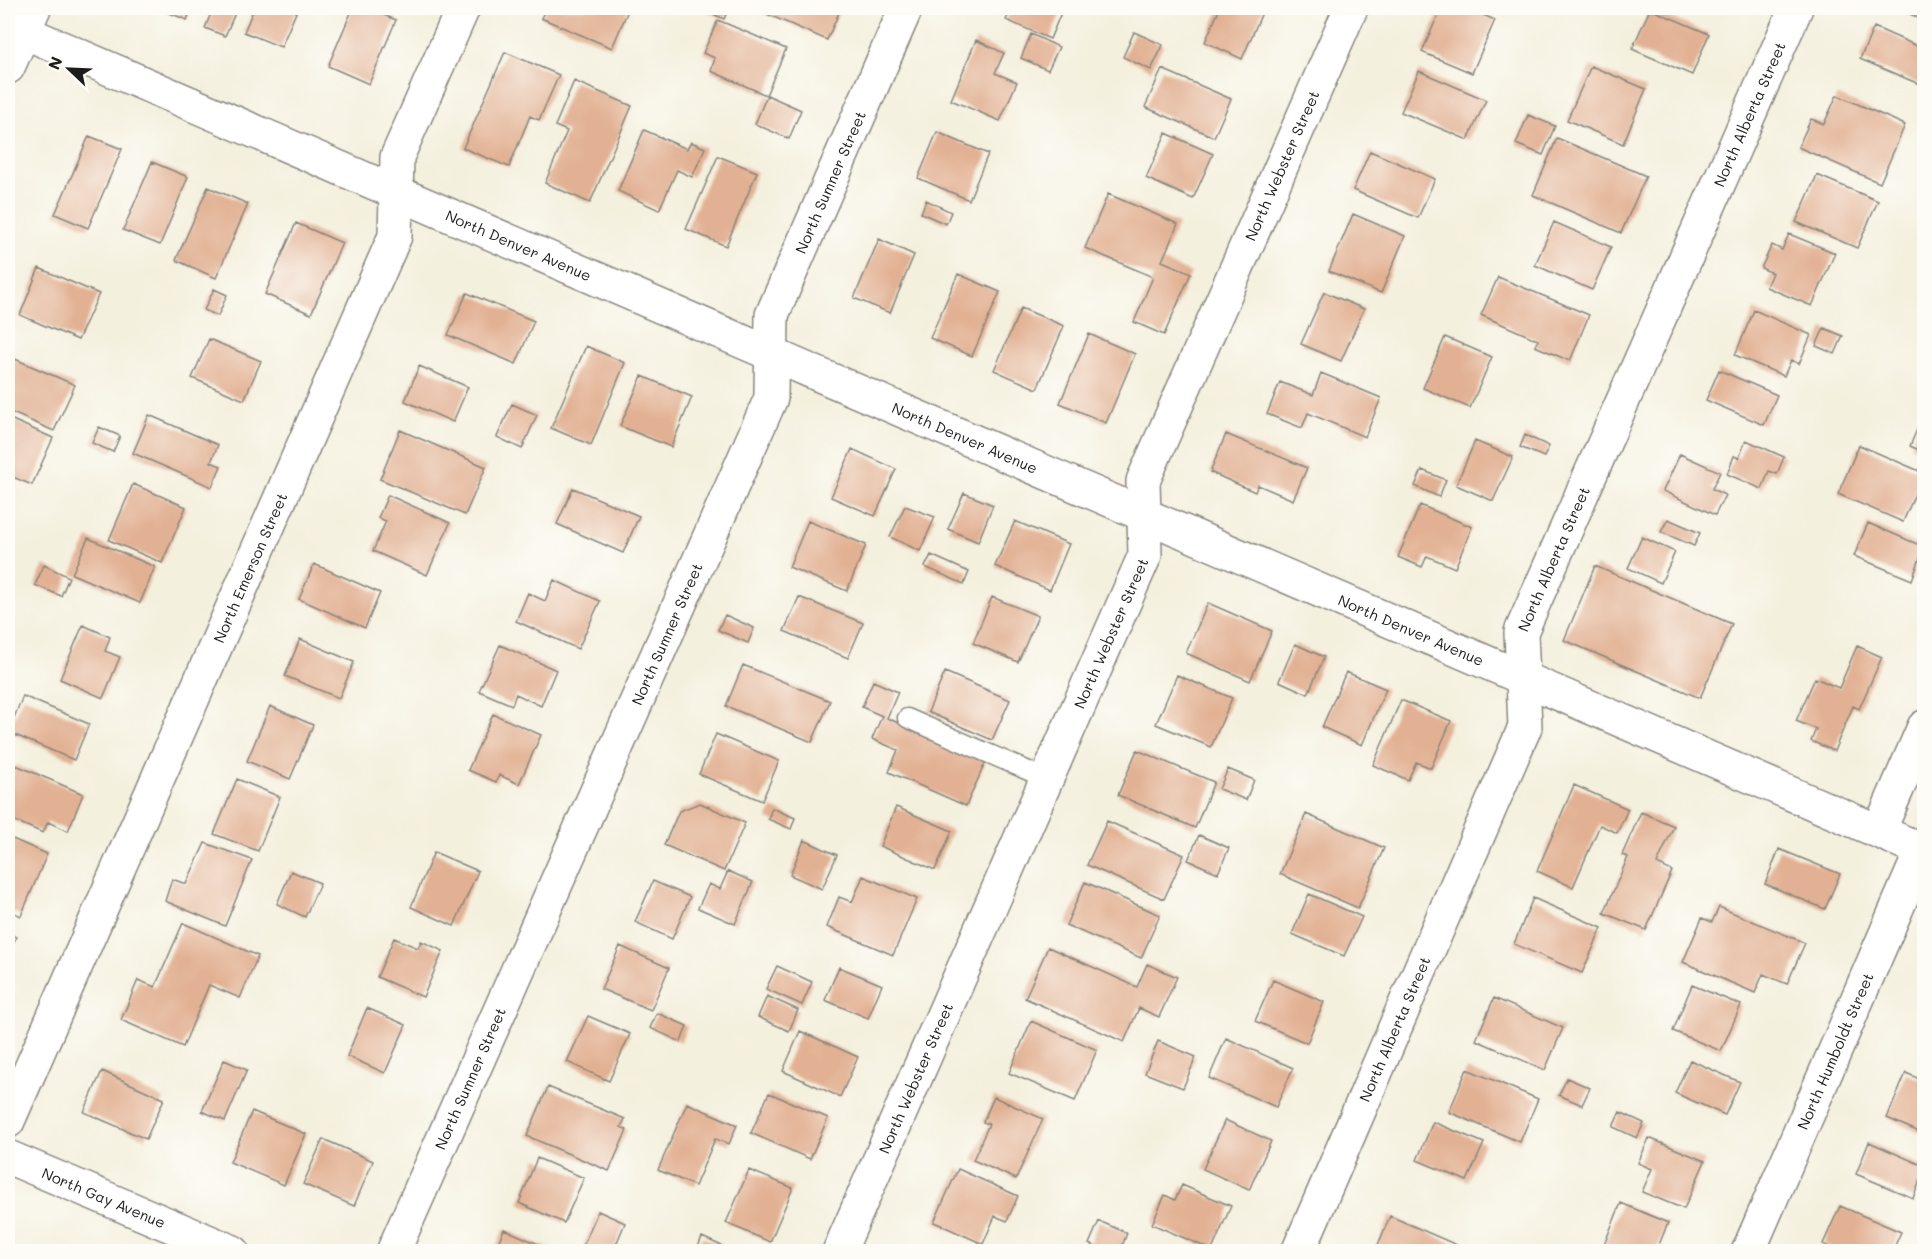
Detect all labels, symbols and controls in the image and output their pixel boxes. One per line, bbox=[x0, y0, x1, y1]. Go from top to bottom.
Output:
street label: North Alberta Street bbox=[1709, 38, 1790, 190]
north arrow bbox=[39, 39, 99, 99]
text: N bbox=[43, 53, 67, 73]
street label: North Webster Street bbox=[1240, 87, 1324, 244]
street label: North Sumner Street bbox=[790, 108, 870, 257]
street label: North Denver Avenue bbox=[443, 205, 595, 285]
street label: North Denver Avenue bbox=[889, 397, 1041, 478]
street label: North Alberta Street bbox=[1513, 483, 1594, 634]
street label: North Emerson Street bbox=[208, 489, 292, 646]
street label: North Webster Street bbox=[1069, 554, 1153, 712]
street label: North Sumner Street bbox=[626, 559, 707, 708]
street label: North Denver Avenue bbox=[1335, 590, 1487, 670]
street label: North Alberta Street bbox=[1354, 953, 1435, 1105]
street label: North Humboldt Street bbox=[1792, 969, 1878, 1133]
street label: North Webster Street bbox=[874, 999, 957, 1157]
street label: North Sumner Street bbox=[430, 1004, 510, 1153]
street label: North Gay Avenue bbox=[39, 1162, 169, 1232]

